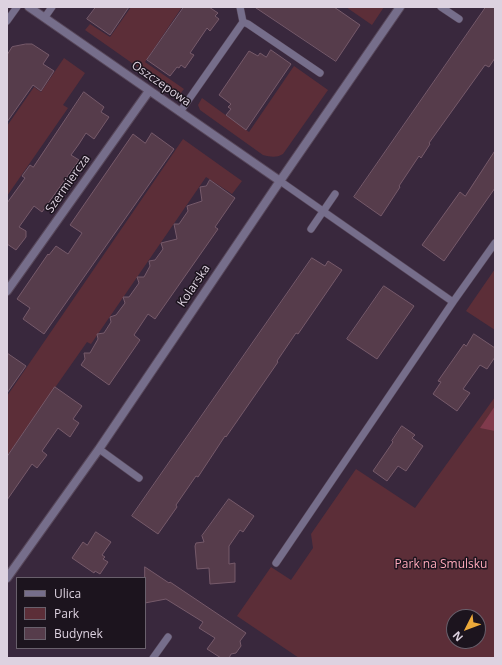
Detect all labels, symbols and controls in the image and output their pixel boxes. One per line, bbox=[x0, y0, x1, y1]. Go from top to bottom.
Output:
street label: Oszczepowa bbox=[128, 58, 194, 110]
street label: Szermiercza bbox=[43, 152, 93, 216]
street label: Kolarska bbox=[175, 262, 213, 310]
park label: Park na Smulsku bbox=[395, 558, 487, 572]
legend bbox=[16, 577, 146, 649]
text: Ulica bbox=[54, 585, 81, 602]
text: Park bbox=[54, 605, 79, 622]
north arrow bbox=[446, 609, 486, 649]
text: Budynek bbox=[54, 625, 103, 642]
text: N bbox=[449, 628, 466, 645]

